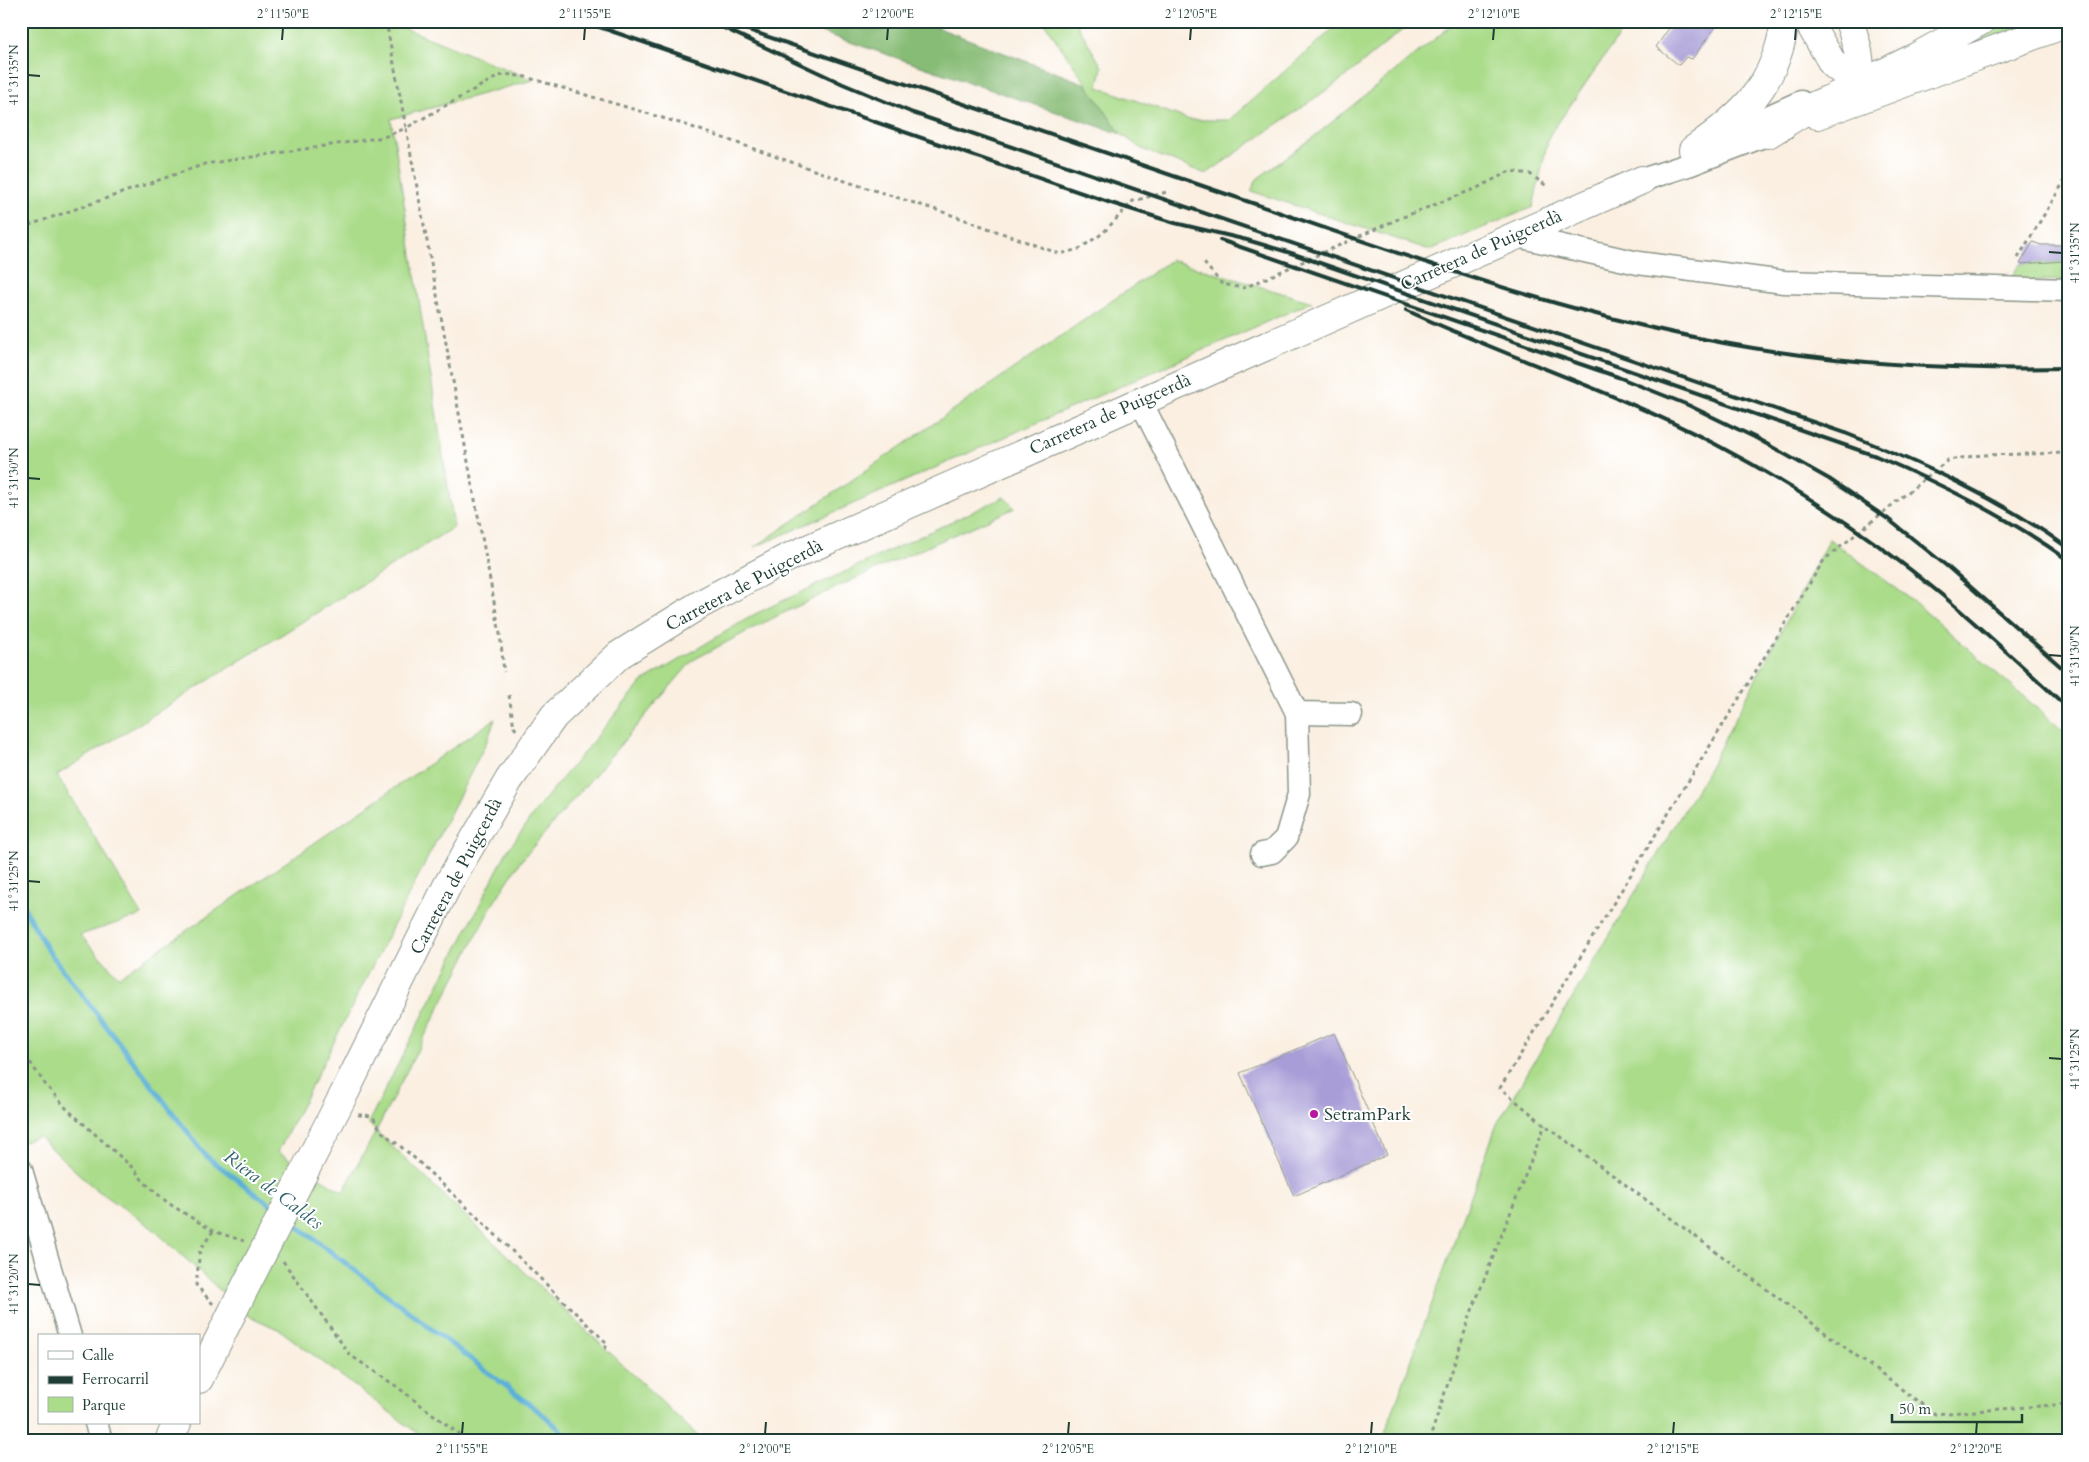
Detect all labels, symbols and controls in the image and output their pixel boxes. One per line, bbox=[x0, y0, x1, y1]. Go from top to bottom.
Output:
text: 2°11'50"E bbox=[257, 6, 309, 22]
text: 2°11'55"E bbox=[559, 6, 611, 22]
text: 2°12'00"E bbox=[862, 6, 914, 22]
text: 2°12'05"E bbox=[1165, 6, 1217, 22]
text: 2°12'10"E bbox=[1468, 6, 1520, 22]
text: 2°12'15"E bbox=[1770, 6, 1822, 22]
text: 41°31'35"N bbox=[6, 44, 22, 105]
street label: Carretera de Puigcerdà bbox=[1396, 203, 1566, 297]
text: 41°31'35"N bbox=[2067, 222, 2083, 283]
street label: Carretera de Puigcerdà bbox=[1025, 367, 1195, 461]
text: 41°31'30"N bbox=[6, 447, 22, 508]
street label: Carretera de Puigcerdà bbox=[661, 533, 827, 637]
text: 41°31'30"N bbox=[2067, 625, 2083, 686]
street label: Carretera de Puigcerdà bbox=[404, 793, 509, 959]
text: 41°31'25"N bbox=[6, 850, 22, 911]
text: 41°31'25"N bbox=[2067, 1028, 2083, 1089]
place label: SetramPark bbox=[1324, 1102, 1411, 1127]
marker: SetramPark bbox=[1308, 1108, 1320, 1120]
water label: Riera de Caldes bbox=[219, 1144, 329, 1236]
text: 41°31'20"N bbox=[6, 1253, 22, 1314]
legend bbox=[38, 1334, 200, 1424]
text: Calle bbox=[82, 1345, 115, 1365]
text: Ferrocarril bbox=[82, 1369, 149, 1389]
scale bar bbox=[1892, 1392, 2022, 1424]
text: Parque bbox=[82, 1395, 126, 1415]
text: 50 m bbox=[1899, 1399, 1931, 1419]
text: 2°11'55"E bbox=[436, 1441, 488, 1457]
text: 2°12'00"E bbox=[739, 1441, 791, 1457]
text: 2°12'05"E bbox=[1042, 1441, 1094, 1457]
text: 2°12'10"E bbox=[1345, 1441, 1397, 1457]
text: 2°12'15"E bbox=[1647, 1441, 1699, 1457]
text: 2°12'20"E bbox=[1950, 1441, 2002, 1457]

